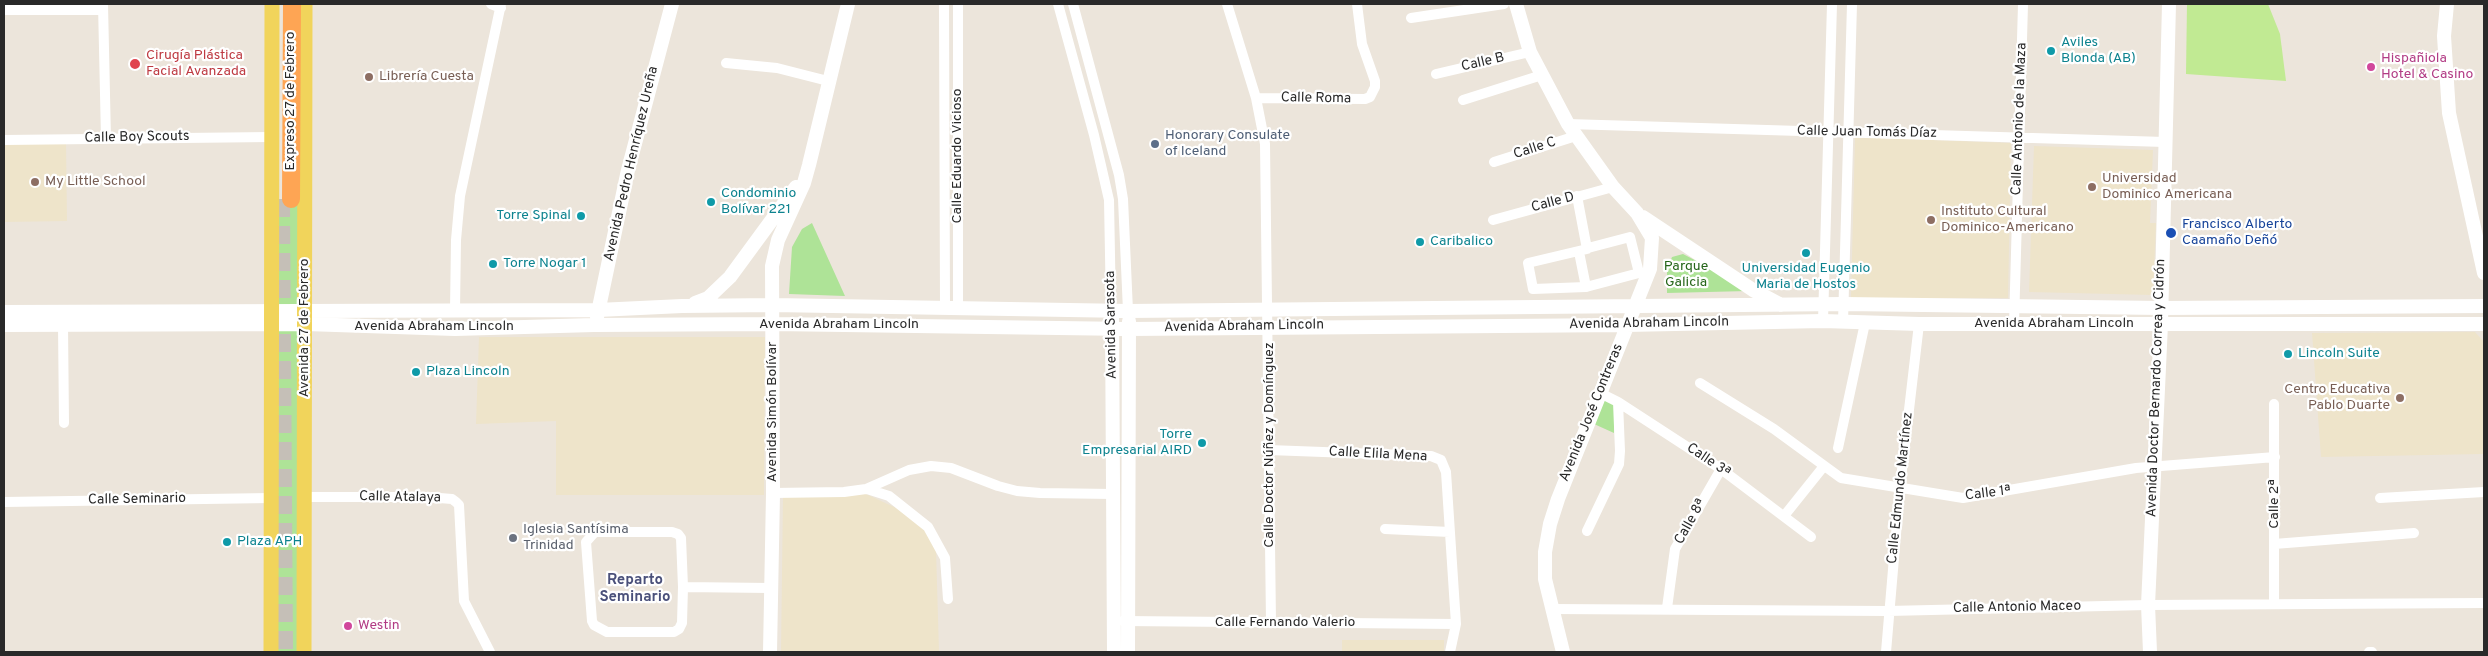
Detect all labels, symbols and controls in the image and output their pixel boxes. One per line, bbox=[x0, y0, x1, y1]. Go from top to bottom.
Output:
street label: Expreso 27 de Febrero bbox=[283, 31, 299, 171]
place label: Aviles Blonda (AB) bbox=[2061, 35, 2136, 68]
street label: Calle Antonio de la Maza bbox=[2009, 42, 2031, 196]
marker: Aviles Blonda (AB) bbox=[2045, 45, 2057, 57]
place label: Cirugía Plástica Facial Avanzada bbox=[146, 48, 246, 80]
street label: Calle B bbox=[1460, 50, 1506, 76]
place label: Hispañiola Hotel & Casino bbox=[2381, 51, 2473, 84]
marker: Cirugía Plástica Facial Avanzada bbox=[128, 57, 142, 71]
marker: Hispañiola Hotel & Casino bbox=[2365, 61, 2377, 73]
street label: Avenida Pedro Henríquez Ureña bbox=[601, 65, 663, 263]
place label: Librería Cuesta bbox=[379, 69, 474, 85]
marker: Librería Cuesta bbox=[363, 71, 375, 83]
street label: Calle Eduardo Vicioso bbox=[950, 88, 966, 224]
street label: Calle Roma bbox=[1281, 90, 1351, 108]
street label: Calle Juan Tomás Díaz bbox=[1797, 123, 1937, 143]
place label: Honorary Consulate of Iceland bbox=[1165, 128, 1290, 160]
street label: Calle Boy Scouts bbox=[84, 129, 190, 147]
street label: Calle C bbox=[1512, 134, 1558, 164]
marker: Honorary Consulate of Iceland bbox=[1149, 138, 1161, 150]
place label: Universidad Dominico Americana bbox=[2102, 171, 2232, 203]
place label: My Little School bbox=[45, 174, 146, 190]
marker: My Little School bbox=[29, 176, 41, 188]
marker: Universidad Dominico Americana bbox=[2086, 181, 2098, 193]
place label: Condominio Bolívar 221 bbox=[721, 186, 796, 218]
street label: Calle D bbox=[1530, 189, 1576, 217]
marker: Condominio Bolívar 221 bbox=[705, 196, 717, 208]
place label: Instituto Cultural Dominico-Americano bbox=[1941, 204, 2074, 236]
place label: Torre Spinal bbox=[496, 208, 571, 224]
marker: Torre Spinal bbox=[575, 210, 587, 222]
marker: Instituto Cultural Dominico-Americano bbox=[1925, 214, 1937, 226]
place label: Francisco Alberto Caamaño Deñó bbox=[2182, 217, 2292, 250]
marker: Francisco Alberto Caamaño Deñó bbox=[2164, 226, 2178, 240]
place label: Caribalico bbox=[1430, 234, 1493, 250]
marker: Caribalico bbox=[1414, 236, 1426, 248]
marker: Universidad Eugenio Maria de Hostos bbox=[1800, 247, 1812, 259]
place label: Torre Nogar 1 bbox=[503, 256, 586, 272]
street label: Avenida 27 de Febrero bbox=[297, 258, 313, 398]
marker: Torre Nogar 1 bbox=[487, 258, 499, 270]
street label: Avenida Doctor Bernardo Correa y Cidrón bbox=[2144, 258, 2170, 518]
park label: Parque Galicia bbox=[1664, 259, 1708, 292]
place label: Universidad Eugenio Maria de Hostos bbox=[1742, 261, 1870, 294]
street label: Avenida Sarasota bbox=[1103, 271, 1121, 379]
street label: Avenida Abraham Lincoln bbox=[1569, 314, 1729, 334]
street label: Avenida Abraham Lincoln bbox=[1974, 316, 2134, 332]
street label: Avenida Abraham Lincoln bbox=[759, 317, 919, 333]
street label: Avenida Abraham Lincoln bbox=[1164, 317, 1324, 337]
street label: Avenida Abraham Lincoln bbox=[354, 319, 514, 335]
street label: Avenida Simón Bolívar bbox=[765, 342, 781, 482]
street label: Calle Doctor Núñez y Domínguez bbox=[1262, 342, 1278, 548]
street label: Avenida José Contreras bbox=[1557, 342, 1627, 484]
place label: Lincoln Suite bbox=[2298, 346, 2380, 362]
marker: Lincoln Suite bbox=[2282, 348, 2294, 360]
place label: Plaza Lincoln bbox=[426, 364, 510, 380]
marker: Plaza Lincoln bbox=[410, 366, 422, 378]
place label: Centro Educativa Pablo Duarte bbox=[2284, 382, 2390, 414]
marker: Centro Educativa Pablo Duarte bbox=[2394, 392, 2406, 404]
street label: Calle Edmundo Martínez bbox=[1885, 411, 1917, 565]
place label: Torre Empresarial AIRD bbox=[1082, 427, 1192, 460]
marker: Torre Empresarial AIRD bbox=[1196, 437, 1208, 449]
street label: Calle 3ª bbox=[1683, 440, 1733, 482]
street label: Calle Elila Mena bbox=[1328, 444, 1428, 466]
street label: Calle 2ª bbox=[2267, 479, 2283, 529]
street label: Calle 1ª bbox=[1964, 483, 2012, 505]
street label: Calle Atalaya bbox=[359, 489, 441, 507]
street label: Calle Seminario bbox=[88, 491, 186, 509]
street label: Calle 8ª bbox=[1672, 496, 1710, 548]
place label: Iglesia Santísima Trinidad bbox=[523, 522, 629, 554]
marker: Iglesia Santísima Trinidad bbox=[507, 532, 519, 544]
place label: Plaza APH bbox=[237, 534, 302, 550]
marker: Plaza APH bbox=[221, 536, 233, 548]
district label: Reparto Seminario bbox=[600, 572, 670, 607]
street label: Calle Antonio Maceo bbox=[1953, 598, 2081, 618]
street label: Calle Fernando Valerio bbox=[1215, 615, 1355, 631]
place label: Westin bbox=[358, 618, 400, 634]
marker: Westin bbox=[342, 620, 354, 632]

